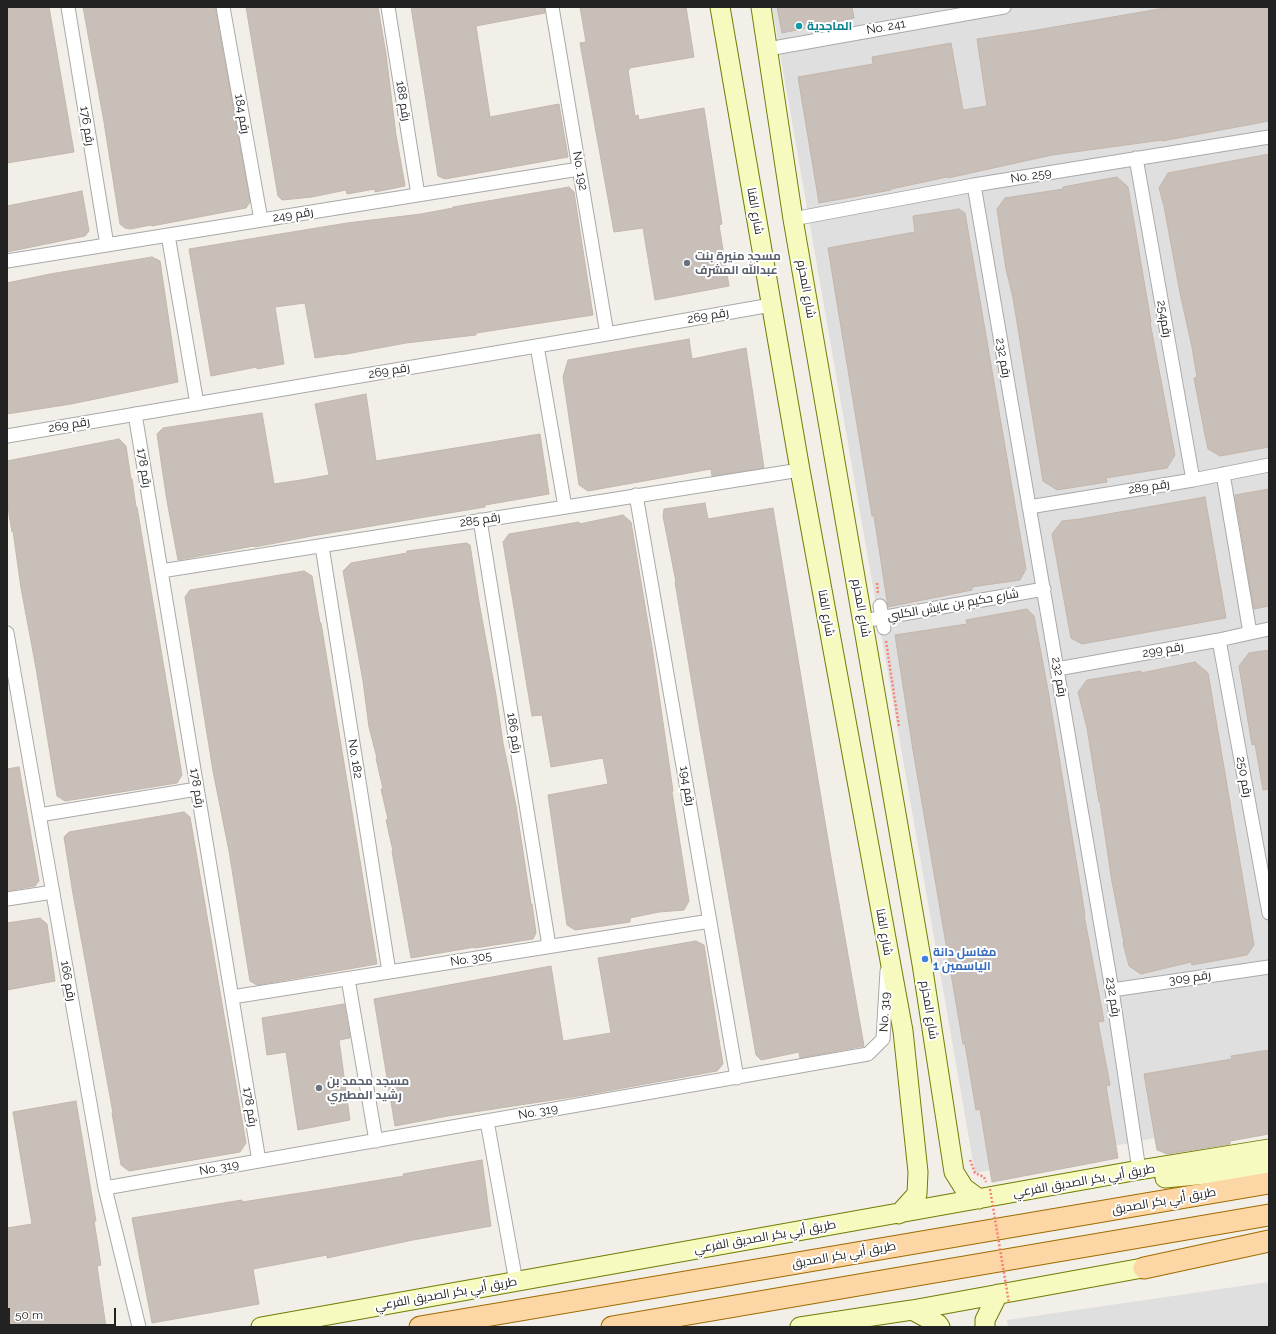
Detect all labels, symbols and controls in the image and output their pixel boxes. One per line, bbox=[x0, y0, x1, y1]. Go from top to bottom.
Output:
street label: No. 241 bbox=[865, 16, 907, 38]
place label: الماجدية bbox=[807, 19, 852, 33]
marker: الماجدية bbox=[794, 21, 804, 31]
street label: رقم 188 bbox=[393, 80, 413, 122]
street label: رقم 184 bbox=[231, 93, 253, 135]
street label: رقم 176 bbox=[77, 105, 97, 147]
street label: No. 192 bbox=[569, 150, 591, 192]
street label: No. 259 bbox=[1010, 166, 1052, 186]
street label: شارع القنا bbox=[744, 186, 766, 236]
street label: رقم 249 bbox=[272, 205, 314, 225]
place label: مسجد منيرة بنت عبدالله المشرف bbox=[695, 249, 781, 277]
marker: مسجد منيرة بنت عبدالله المشرف bbox=[682, 258, 692, 268]
street label: شارع المحزم bbox=[794, 259, 818, 319]
street label: رقم254 bbox=[1154, 299, 1174, 339]
street label: رقم 269 bbox=[686, 305, 730, 327]
street label: رقم 232 bbox=[992, 337, 1014, 379]
street label: رقم 269 bbox=[367, 360, 411, 382]
street label: رقم 269 bbox=[47, 414, 91, 436]
street label: رقم 178 bbox=[134, 447, 154, 489]
street label: رقم 289 bbox=[1127, 477, 1171, 497]
street label: رقم 285 bbox=[458, 510, 502, 530]
street label: شارع المحزم bbox=[849, 578, 873, 638]
street label: شارع حكيم بن عايش الكلبي bbox=[886, 586, 1020, 624]
street label: شارع القنا bbox=[815, 588, 837, 638]
street label: رقم 299 bbox=[1141, 639, 1185, 661]
street label: رقم 232 bbox=[1048, 656, 1070, 698]
street label: رقم 186 bbox=[504, 712, 524, 754]
street label: No. 182 bbox=[345, 738, 365, 780]
street label: رقم 250 bbox=[1233, 755, 1255, 799]
street label: رقم 194 bbox=[676, 765, 698, 807]
street label: رقم 178 bbox=[187, 767, 207, 809]
street label: شارع القنا bbox=[873, 907, 895, 957]
place label: مغاسل دانة الياسمين 1 bbox=[933, 945, 996, 973]
street label: No. 305 bbox=[449, 949, 493, 969]
marker: مغاسل دانة الياسمين 1 bbox=[920, 954, 930, 964]
street label: رقم 166 bbox=[57, 960, 79, 1002]
street label: رقم 309 bbox=[1168, 968, 1212, 988]
street label: رقم 232 bbox=[1103, 976, 1123, 1018]
street label: شارع المحزم bbox=[917, 980, 941, 1040]
street label: No. 319 bbox=[877, 992, 893, 1032]
place label: مسجد محمد بن رشيد المطيري bbox=[327, 1074, 409, 1102]
marker: مسجد محمد بن رشيد المطيري bbox=[314, 1083, 324, 1093]
street label: رقم 178 bbox=[240, 1086, 260, 1128]
street label: No. 319 bbox=[517, 1101, 559, 1123]
street label: No. 319 bbox=[198, 1157, 240, 1179]
street label: طريق أبي بكر الصديق الفرعي bbox=[1012, 1161, 1156, 1201]
street label: طريق أبي بكر الصديق bbox=[1111, 1185, 1217, 1217]
street label: طريق أبي بكر الصديق الفرعي bbox=[693, 1217, 837, 1257]
street label: طريق أبي بكر الصديق bbox=[791, 1239, 897, 1271]
street label: طريق أبي بكر الصديق الفرعي bbox=[374, 1274, 518, 1314]
scale bar bbox=[10, 1300, 118, 1326]
text: 50 m bbox=[15, 1308, 43, 1322]

